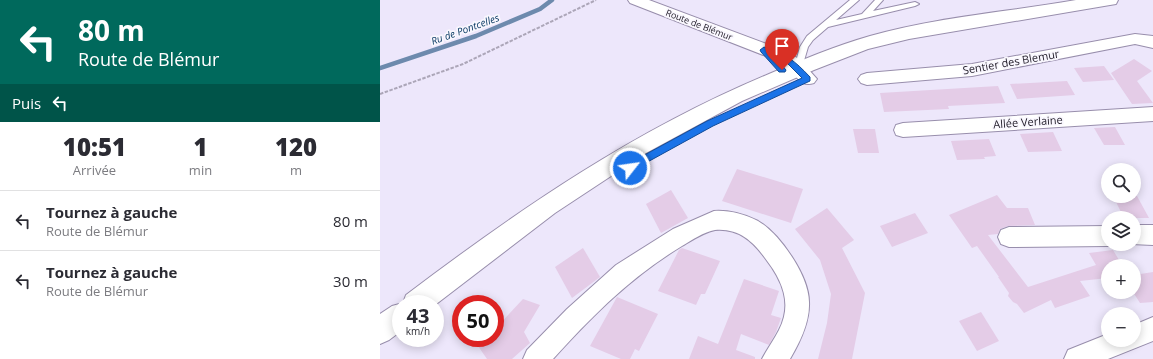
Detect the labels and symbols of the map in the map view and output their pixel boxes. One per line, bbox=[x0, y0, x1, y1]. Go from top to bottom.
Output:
street label: Route de Blémur bbox=[664, 6, 735, 43]
water label: Ru de Pontcelles bbox=[429, 10, 502, 48]
pin bbox=[765, 29, 799, 70]
street label: Sentier des Blemur bbox=[962, 46, 1061, 77]
street label: Allée Verlaine bbox=[993, 112, 1063, 131]
position arrow bbox=[609, 147, 651, 189]
speed limit sign: 50 bbox=[452, 295, 504, 347]

